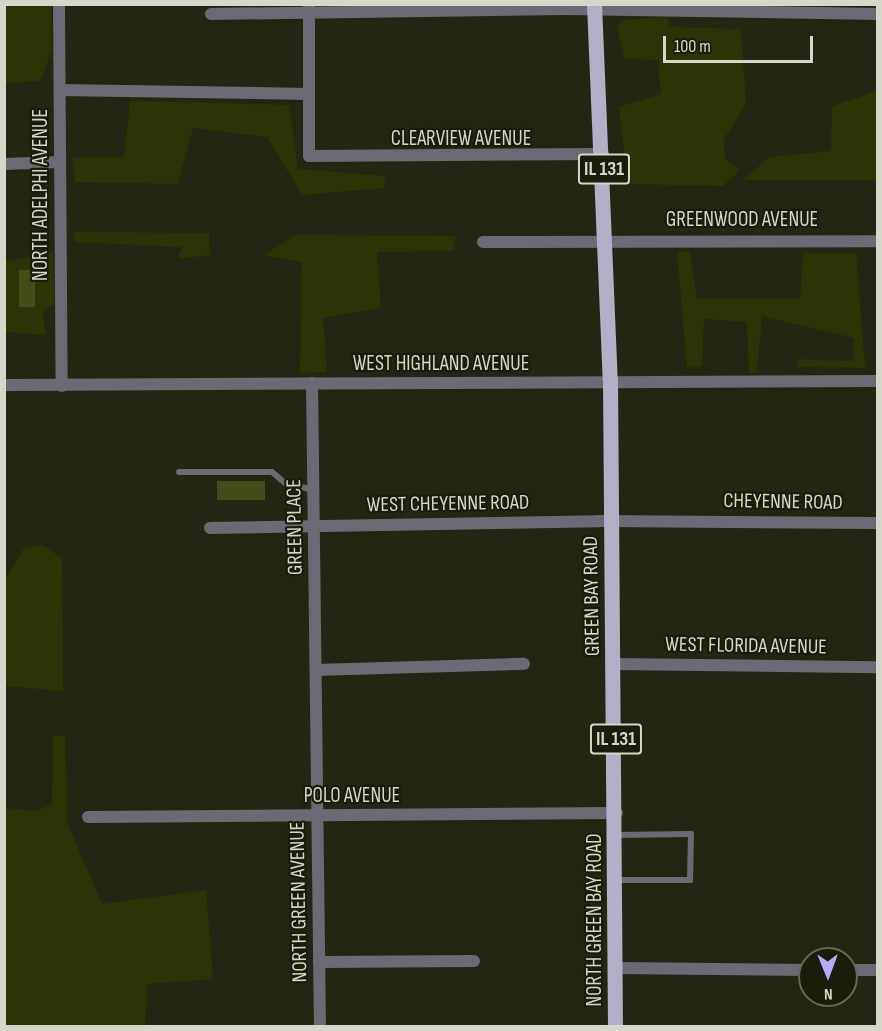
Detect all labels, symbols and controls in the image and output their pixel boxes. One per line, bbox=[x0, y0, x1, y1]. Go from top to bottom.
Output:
scale bar bbox=[666, 24, 816, 62]
text: 100 m bbox=[674, 36, 711, 57]
street label: NORTH ADELPHI AVENUE bbox=[28, 109, 54, 281]
street label: CLEARVIEW AVENUE bbox=[391, 126, 531, 152]
road number: IL 131 bbox=[577, 152, 631, 186]
street label: GREENWOOD AVENUE bbox=[666, 207, 818, 233]
street label: WEST HIGHLAND AVENUE bbox=[353, 351, 529, 377]
street label: GREEN PLACE bbox=[282, 479, 308, 575]
street label: CHEYENNE ROAD bbox=[723, 488, 843, 516]
street label: WEST CHEYENNE ROAD bbox=[367, 490, 529, 518]
street label: GREEN BAY ROAD bbox=[578, 536, 606, 656]
street label: WEST FLORIDA AVENUE bbox=[665, 632, 827, 660]
road number: IL 131 bbox=[589, 722, 643, 756]
street label: POLO AVENUE bbox=[304, 783, 400, 809]
street label: NORTH GREEN AVENUE bbox=[285, 821, 313, 983]
street label: NORTH GREEN BAY ROAD bbox=[582, 833, 608, 1007]
north arrow bbox=[798, 947, 858, 1007]
text: N bbox=[824, 984, 833, 1003]

